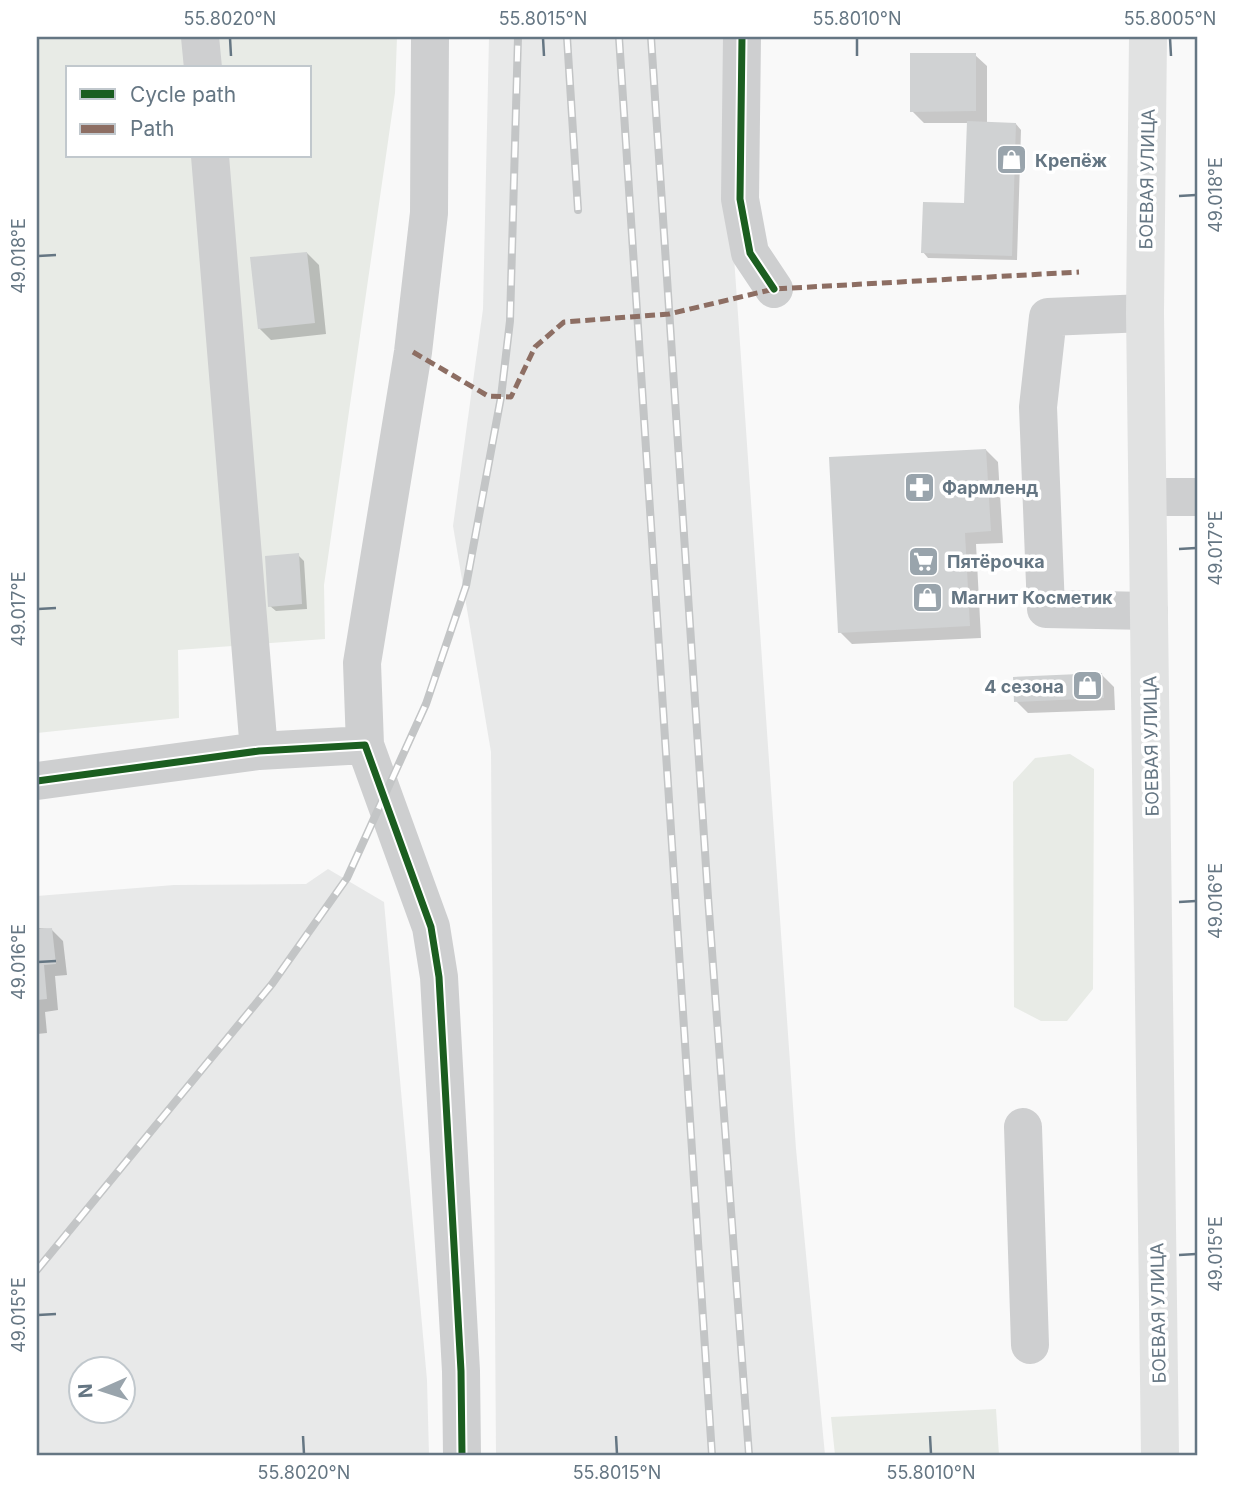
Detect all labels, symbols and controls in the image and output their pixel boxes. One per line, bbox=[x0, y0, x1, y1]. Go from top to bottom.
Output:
text: 55.8020°N bbox=[184, 8, 276, 29]
text: 55.8015°N bbox=[499, 8, 587, 29]
text: 55.8010°N bbox=[812, 8, 902, 29]
text: 55.8005°N bbox=[1124, 8, 1216, 29]
legend bbox=[66, 66, 312, 158]
text: Cycle path bbox=[130, 82, 236, 107]
street label: БОЕВАЯ УЛИЦА bbox=[1135, 108, 1159, 250]
text: Path bbox=[130, 116, 175, 141]
shop icon: Крепёж bbox=[995, 143, 1029, 177]
place label: Крепёж bbox=[1035, 150, 1107, 171]
text: 49.018°E bbox=[1205, 157, 1226, 233]
text: 49.018°E bbox=[8, 218, 29, 294]
pharmacy icon: Фармленд bbox=[902, 470, 936, 504]
place label: Фармленд bbox=[942, 477, 1038, 498]
text: 49.017°E bbox=[1205, 511, 1226, 585]
supermarket icon: Пятёрочка bbox=[907, 544, 941, 578]
place label: Пятёрочка bbox=[947, 551, 1045, 572]
text: 49.017°E bbox=[8, 572, 29, 646]
shop icon: Магнит Косметик bbox=[911, 580, 945, 614]
place label: Магнит Косметик bbox=[951, 587, 1113, 608]
shop icon: 4 сезона bbox=[1070, 669, 1104, 703]
street label: БОЕВАЯ УЛИЦА bbox=[1139, 675, 1163, 817]
place label: 4 сезона bbox=[984, 676, 1064, 697]
text: 49.016°E bbox=[1205, 863, 1226, 939]
text: 49.016°E bbox=[8, 924, 29, 1000]
text: 49.015°E bbox=[1205, 1216, 1226, 1292]
street label: БОЕВАЯ УЛИЦА bbox=[1146, 1242, 1170, 1384]
text: 49.015°E bbox=[8, 1277, 29, 1353]
north arrow bbox=[66, 1356, 136, 1426]
text: N bbox=[74, 1383, 97, 1399]
text: 55.8020°N bbox=[258, 1462, 350, 1483]
text: 55.8015°N bbox=[573, 1462, 661, 1483]
text: 55.8010°N bbox=[886, 1462, 976, 1483]

